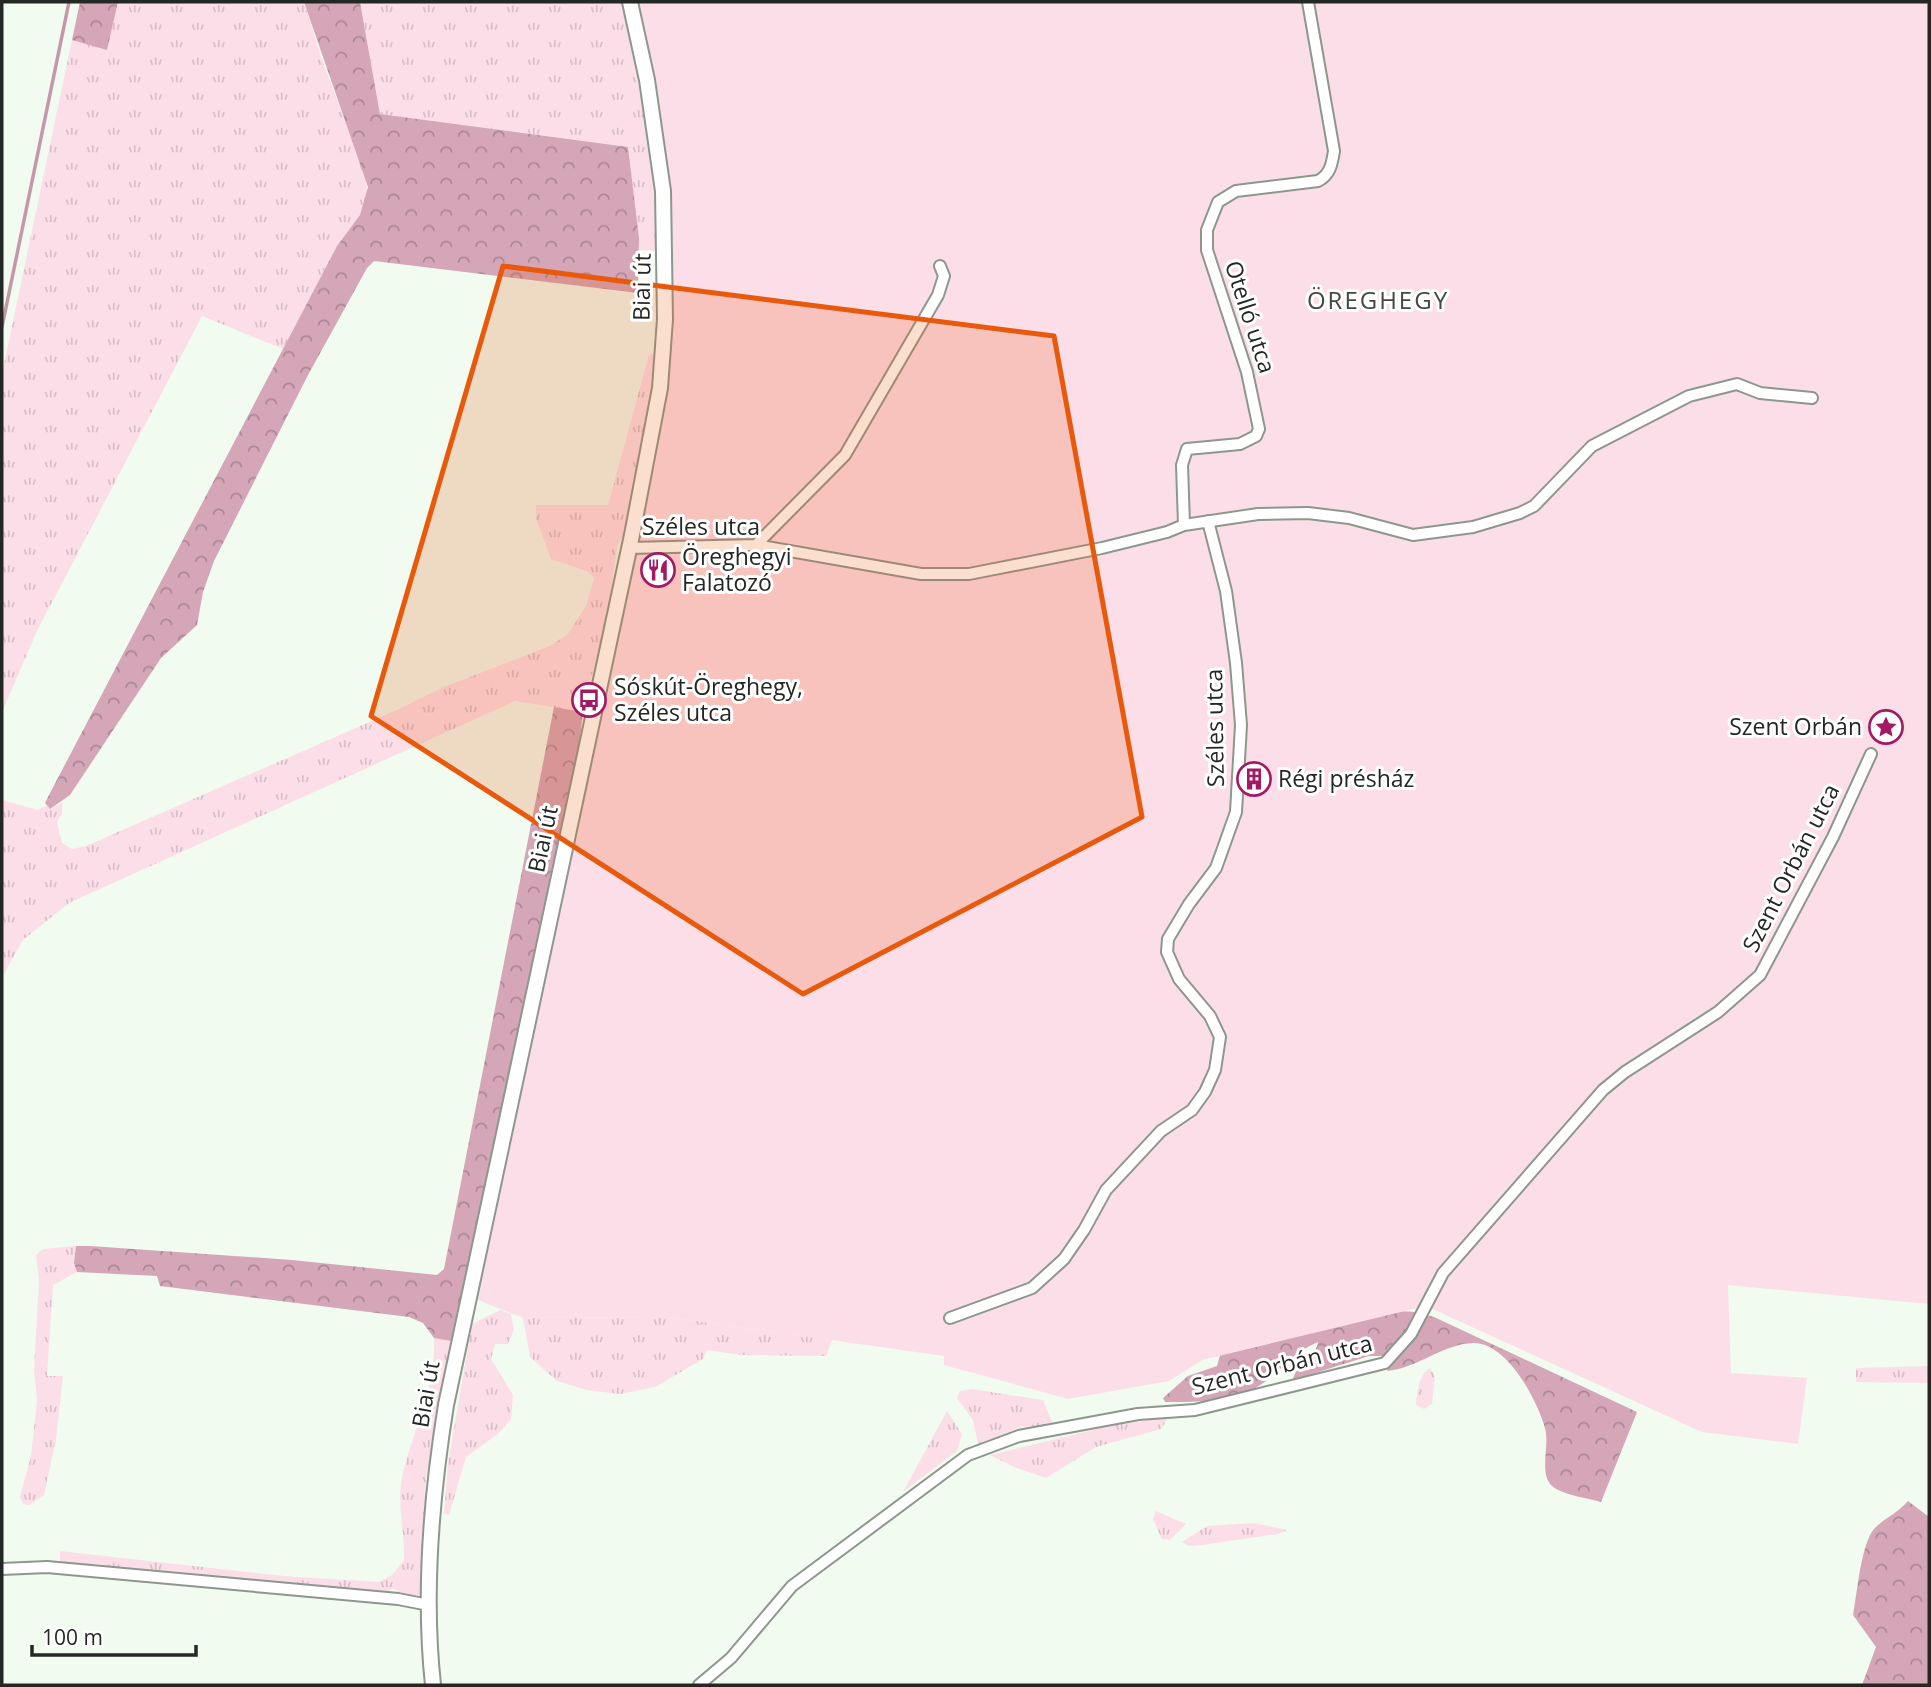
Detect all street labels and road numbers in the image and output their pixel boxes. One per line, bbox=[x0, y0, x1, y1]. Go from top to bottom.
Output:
street label: Biai út bbox=[624, 253, 658, 321]
street label: Otelló utca bbox=[1218, 256, 1284, 377]
street label: Széles utca bbox=[642, 510, 760, 542]
street label: Széles utca bbox=[1197, 669, 1231, 787]
street label: Szent Orbán utca bbox=[1734, 778, 1846, 957]
street label: Biai út bbox=[519, 802, 565, 875]
street label: Szent Orbán utca bbox=[1188, 1326, 1375, 1402]
street label: Biai út bbox=[403, 1358, 447, 1430]

